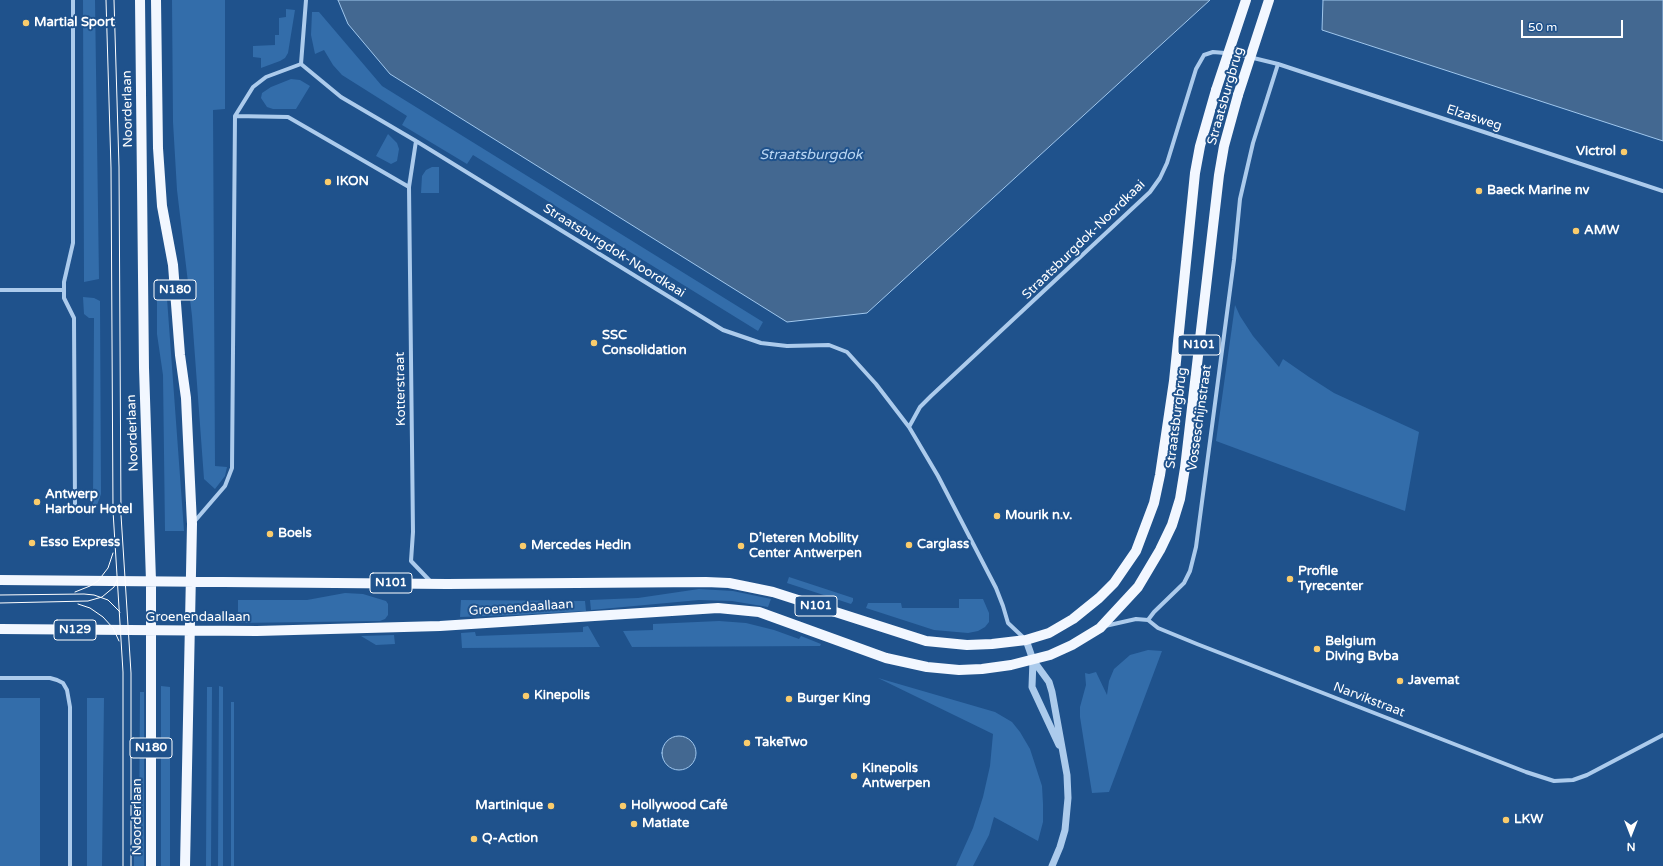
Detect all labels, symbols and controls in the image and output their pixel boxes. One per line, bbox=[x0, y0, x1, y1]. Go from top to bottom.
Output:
scale bar bbox=[1523, 12, 1625, 38]
place label: Martial Sport bbox=[34, 15, 115, 31]
marker: Martial Sport bbox=[21, 18, 31, 28]
text: 50 m bbox=[1528, 20, 1557, 34]
street label: Straatsburgbrug bbox=[1204, 45, 1248, 147]
street label: Noorderlaan bbox=[120, 70, 136, 148]
street label: Elzasweg bbox=[1444, 102, 1504, 134]
place label: Victrol bbox=[1576, 144, 1616, 160]
water label: Straatsburgdok bbox=[760, 147, 862, 163]
marker: Victrol bbox=[1619, 147, 1629, 157]
place label: IKON bbox=[336, 174, 369, 190]
marker: IKON bbox=[323, 177, 333, 187]
street label: Straatsburgdok-Noordkaai bbox=[1019, 177, 1149, 303]
place label: Baeck Marine nv bbox=[1487, 183, 1589, 199]
marker: Baeck Marine nv bbox=[1474, 186, 1484, 196]
street label: Straatsburgdok-Noordkaai bbox=[540, 201, 688, 301]
place label: AMW bbox=[1584, 223, 1619, 239]
marker: AMW bbox=[1571, 226, 1581, 236]
road number: N180 bbox=[154, 280, 196, 300]
place label: SSC Consolidation bbox=[602, 328, 687, 359]
road number: N101 bbox=[1178, 335, 1220, 355]
marker: SSC Consolidation bbox=[589, 338, 599, 348]
street label: Kotterstraat bbox=[393, 352, 409, 426]
street label: Vosseschijnstraat bbox=[1185, 364, 1215, 472]
street label: Straatsburgbrug bbox=[1163, 367, 1191, 469]
street label: Noorderlaan bbox=[124, 394, 142, 472]
place label: Antwerp Harbour Hotel bbox=[45, 487, 132, 518]
marker: Antwerp Harbour Hotel bbox=[32, 497, 42, 507]
place label: Mourik n.v. bbox=[1005, 508, 1072, 524]
marker: Mourik n.v. bbox=[992, 511, 1002, 521]
place label: Boels bbox=[278, 526, 312, 542]
marker: Boels bbox=[265, 529, 275, 539]
place label: D’Ieteren Mobility Center Antwerpen bbox=[749, 531, 862, 562]
place label: Esso Express bbox=[40, 535, 120, 551]
place label: Carglass bbox=[917, 537, 969, 553]
marker: Esso Express bbox=[27, 538, 37, 548]
place label: Mercedes Hedin bbox=[531, 538, 631, 554]
marker: Carglass bbox=[904, 540, 914, 550]
marker: Mercedes Hedin bbox=[518, 541, 528, 551]
marker: D’Ieteren Mobility Center Antwerpen bbox=[736, 541, 746, 551]
place label: Profile Tyrecenter bbox=[1298, 564, 1363, 595]
road number: N101 bbox=[370, 573, 412, 593]
marker: Profile Tyrecenter bbox=[1285, 574, 1295, 584]
road number: N101 bbox=[795, 596, 837, 616]
street label: Groenendaallaan bbox=[468, 597, 574, 619]
street label: Groenendaallaan bbox=[146, 610, 250, 626]
road number: N129 bbox=[54, 620, 96, 640]
place label: Belgium Diving Bvba bbox=[1325, 634, 1399, 665]
marker: Belgium Diving Bvba bbox=[1312, 644, 1322, 654]
place label: Javemat bbox=[1408, 673, 1459, 689]
marker: Javemat bbox=[1395, 676, 1405, 686]
street label: Narvikstraat bbox=[1331, 679, 1407, 721]
place label: Kinepolis bbox=[534, 688, 590, 704]
marker: Kinepolis bbox=[521, 691, 531, 701]
place label: Burger King bbox=[797, 691, 871, 707]
marker: Burger King bbox=[784, 694, 794, 704]
place label: TakeTwo bbox=[755, 735, 808, 751]
road number: N180 bbox=[130, 738, 172, 758]
marker: TakeTwo bbox=[742, 738, 752, 748]
place label: Kinepolis Antwerpen bbox=[862, 761, 930, 792]
marker: Kinepolis Antwerpen bbox=[849, 771, 859, 781]
street label: Noorderlaan bbox=[130, 778, 146, 856]
place label: Martinique bbox=[475, 798, 543, 814]
place label: Hollywood Café bbox=[631, 798, 728, 814]
marker: Martinique bbox=[546, 801, 556, 811]
marker: Hollywood Café bbox=[618, 801, 628, 811]
place label: LKW bbox=[1514, 812, 1543, 828]
north arrow bbox=[1611, 814, 1651, 854]
marker: LKW bbox=[1501, 815, 1511, 825]
place label: Matiate bbox=[642, 816, 689, 832]
marker: Matiate bbox=[629, 819, 639, 829]
place label: Q-Action bbox=[482, 831, 538, 847]
marker: Q-Action bbox=[469, 834, 479, 844]
text: N bbox=[1627, 840, 1635, 853]

